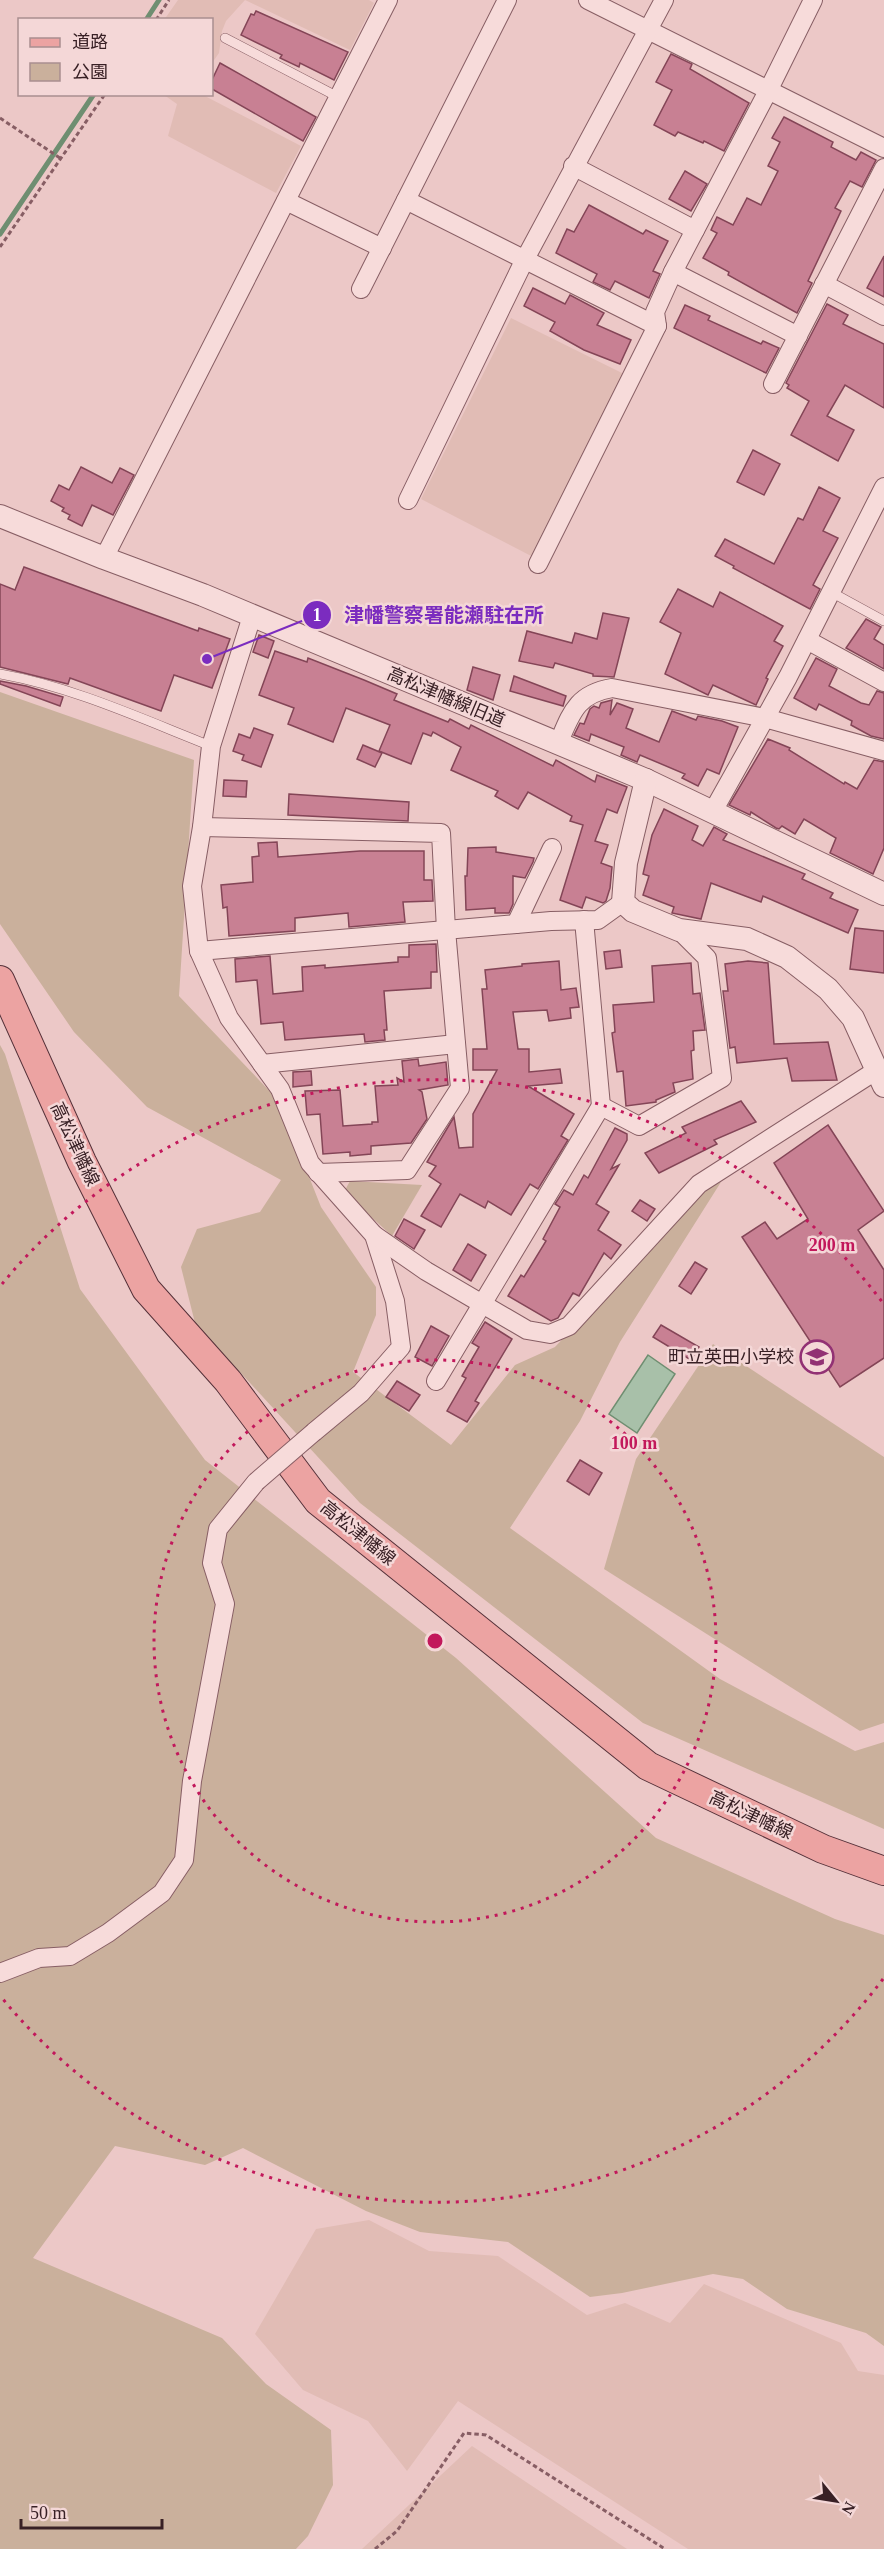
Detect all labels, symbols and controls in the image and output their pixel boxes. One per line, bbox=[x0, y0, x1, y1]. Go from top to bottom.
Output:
legend bbox=[18, 18, 213, 96]
text: 道路 bbox=[72, 32, 108, 52]
text: 公園 bbox=[72, 62, 108, 82]
callout: 津幡警察署能瀬駐在所 bbox=[302, 596, 556, 634]
text: 津幡警察署能瀬駐在所 bbox=[344, 604, 544, 626]
text: 1 bbox=[313, 605, 322, 625]
street label: 高松津幡線旧道 bbox=[384, 663, 508, 731]
street label: 高松津幡線 bbox=[47, 1099, 103, 1189]
text: 200 m bbox=[809, 1235, 855, 1255]
school or university icon: 町立英田小学校 bbox=[799, 1339, 835, 1375]
place label: 町立英田小学校 bbox=[668, 1347, 794, 1367]
text: 100 m bbox=[611, 1433, 657, 1453]
street label: 高松津幡線 bbox=[317, 1497, 399, 1569]
centre of rings bbox=[425, 1631, 445, 1651]
street label: 高松津幡線 bbox=[706, 1787, 796, 1843]
north arrow bbox=[806, 2471, 866, 2531]
scale bar bbox=[21, 2492, 162, 2530]
text: N bbox=[838, 2499, 859, 2518]
text: 50 m bbox=[30, 2503, 67, 2523]

